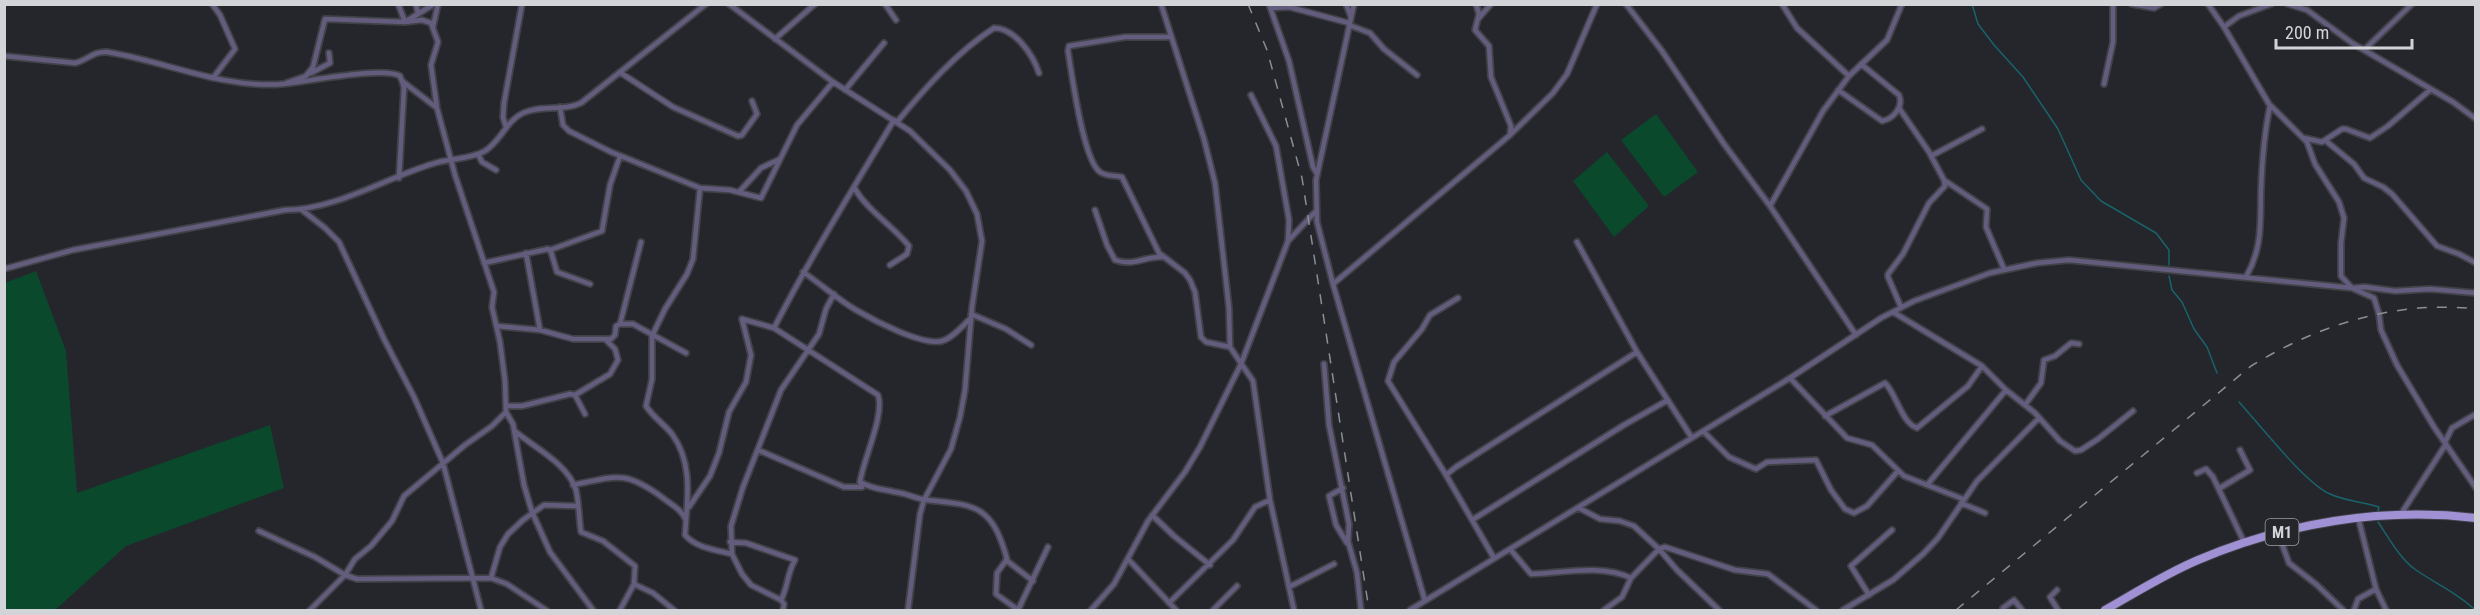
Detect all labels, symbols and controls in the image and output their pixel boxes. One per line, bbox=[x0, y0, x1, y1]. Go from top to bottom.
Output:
scale bar bbox=[2276, 12, 2412, 50]
text: 200 m bbox=[2285, 22, 2329, 43]
road number: M1 bbox=[2266, 519, 2298, 545]

